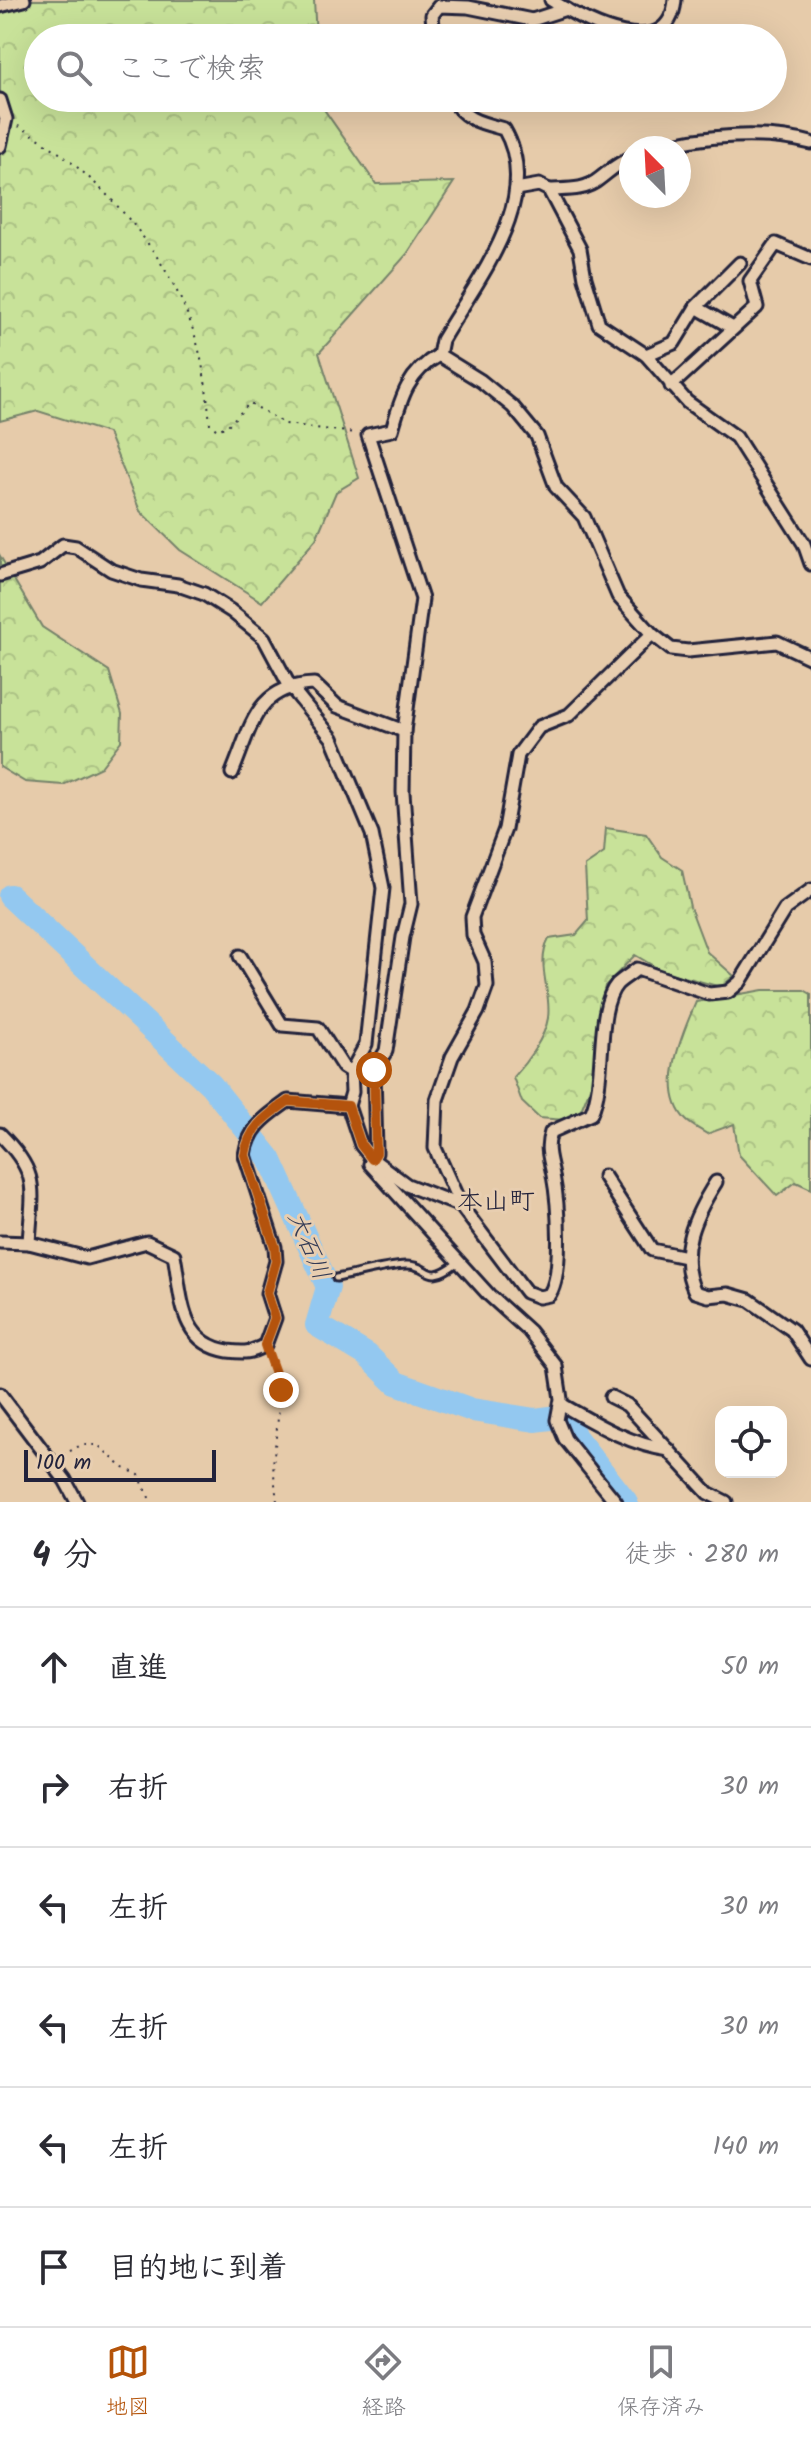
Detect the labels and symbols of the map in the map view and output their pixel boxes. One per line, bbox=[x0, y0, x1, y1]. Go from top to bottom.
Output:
north arrow bbox=[619, 136, 691, 208]
route start bbox=[356, 1052, 392, 1088]
district label: 本山町 bbox=[457, 1181, 535, 1223]
water label: 大石川 bbox=[276, 1205, 340, 1287]
route end bbox=[263, 1372, 299, 1408]
scale bar bbox=[24, 1446, 216, 1482]

